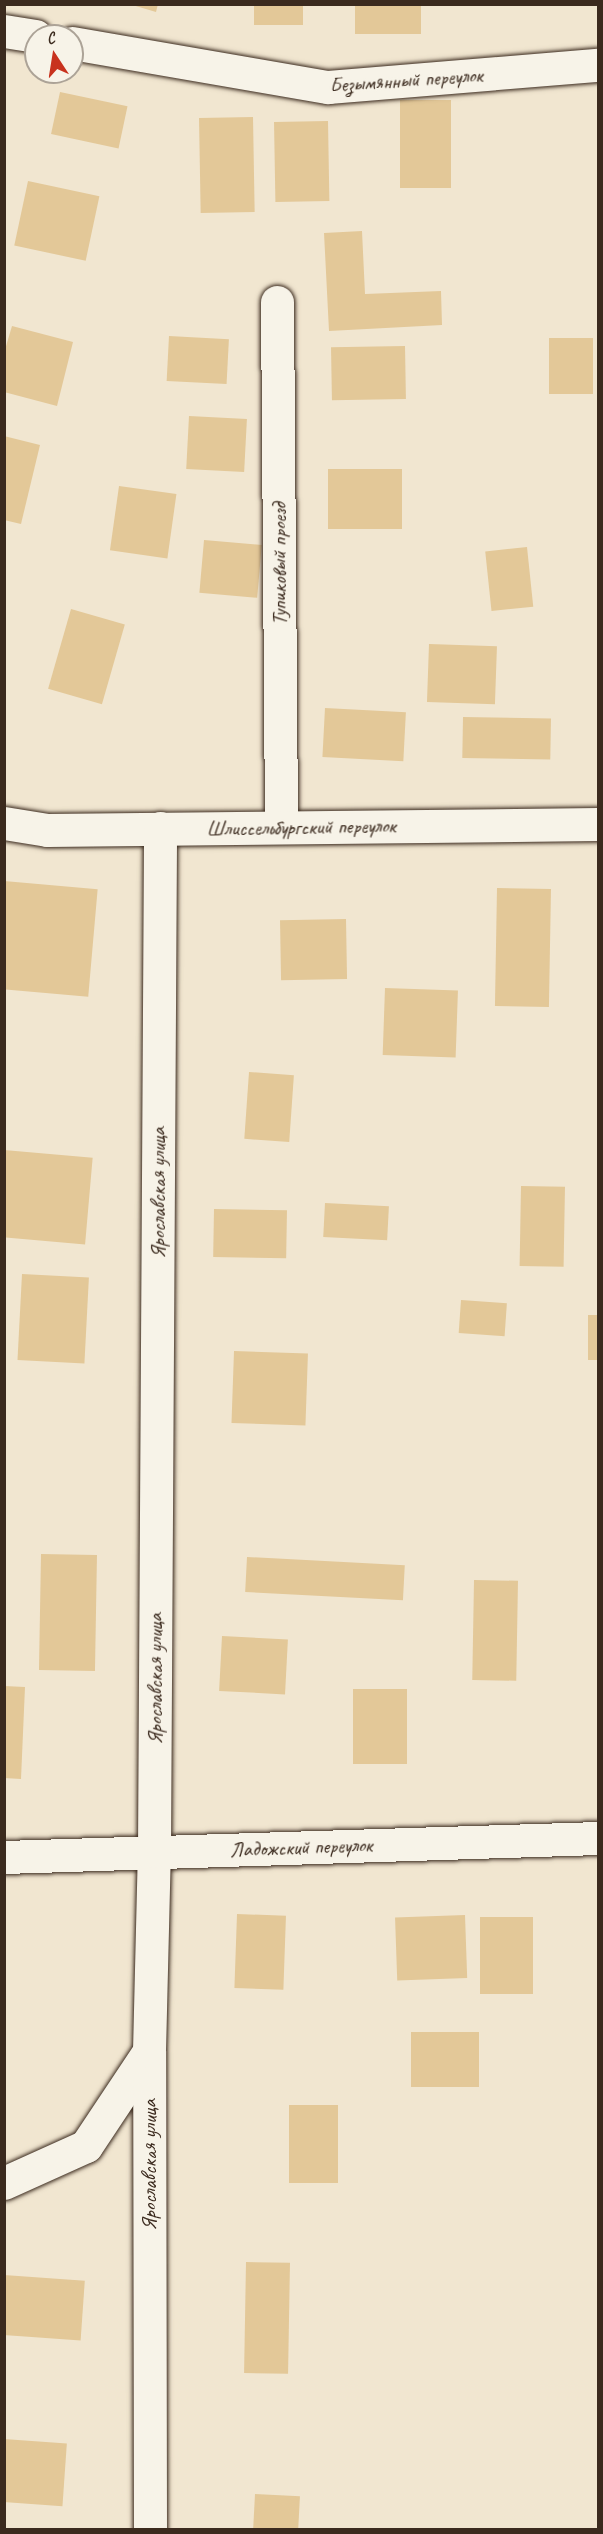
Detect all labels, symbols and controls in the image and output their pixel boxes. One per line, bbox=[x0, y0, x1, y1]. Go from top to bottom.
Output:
north arrow bbox=[24, 24, 84, 84]
text: С bbox=[45, 28, 57, 49]
street label: Безымянный переулок bbox=[329, 62, 483, 98]
street label: Тупиковый проезд bbox=[266, 503, 292, 625]
street label: Шлиссельбургский переулок bbox=[206, 813, 396, 841]
street label: Ярославская улица bbox=[145, 1127, 171, 1259]
street label: Ярославская улица bbox=[142, 1613, 168, 1745]
street label: Ладожский переулок bbox=[229, 1832, 373, 1862]
street label: Ярославская улица bbox=[136, 2099, 162, 2231]

